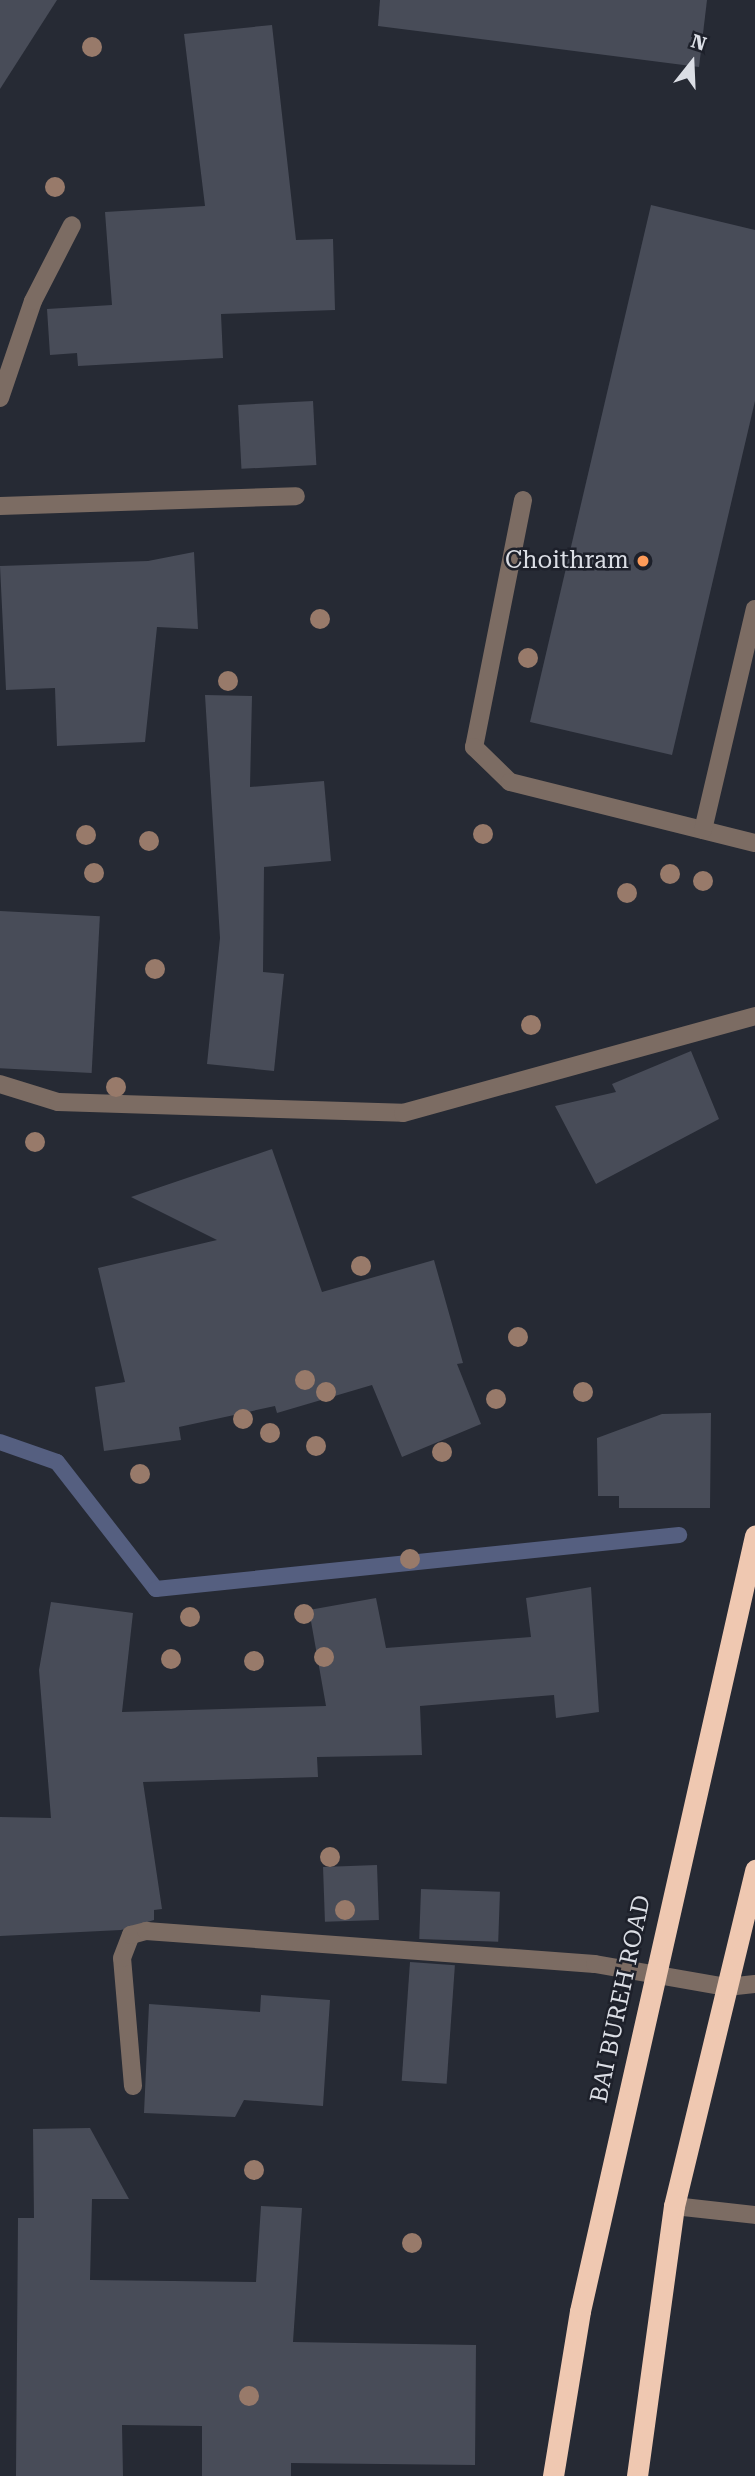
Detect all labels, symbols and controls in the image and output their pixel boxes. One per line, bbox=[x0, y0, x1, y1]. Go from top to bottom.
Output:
north arrow bbox=[657, 28, 727, 98]
text: N bbox=[688, 29, 709, 56]
place label: Choithram bbox=[505, 547, 629, 575]
marker: Choithram bbox=[635, 553, 651, 569]
street label: BAI BUREH ROAD bbox=[585, 1893, 657, 2105]

